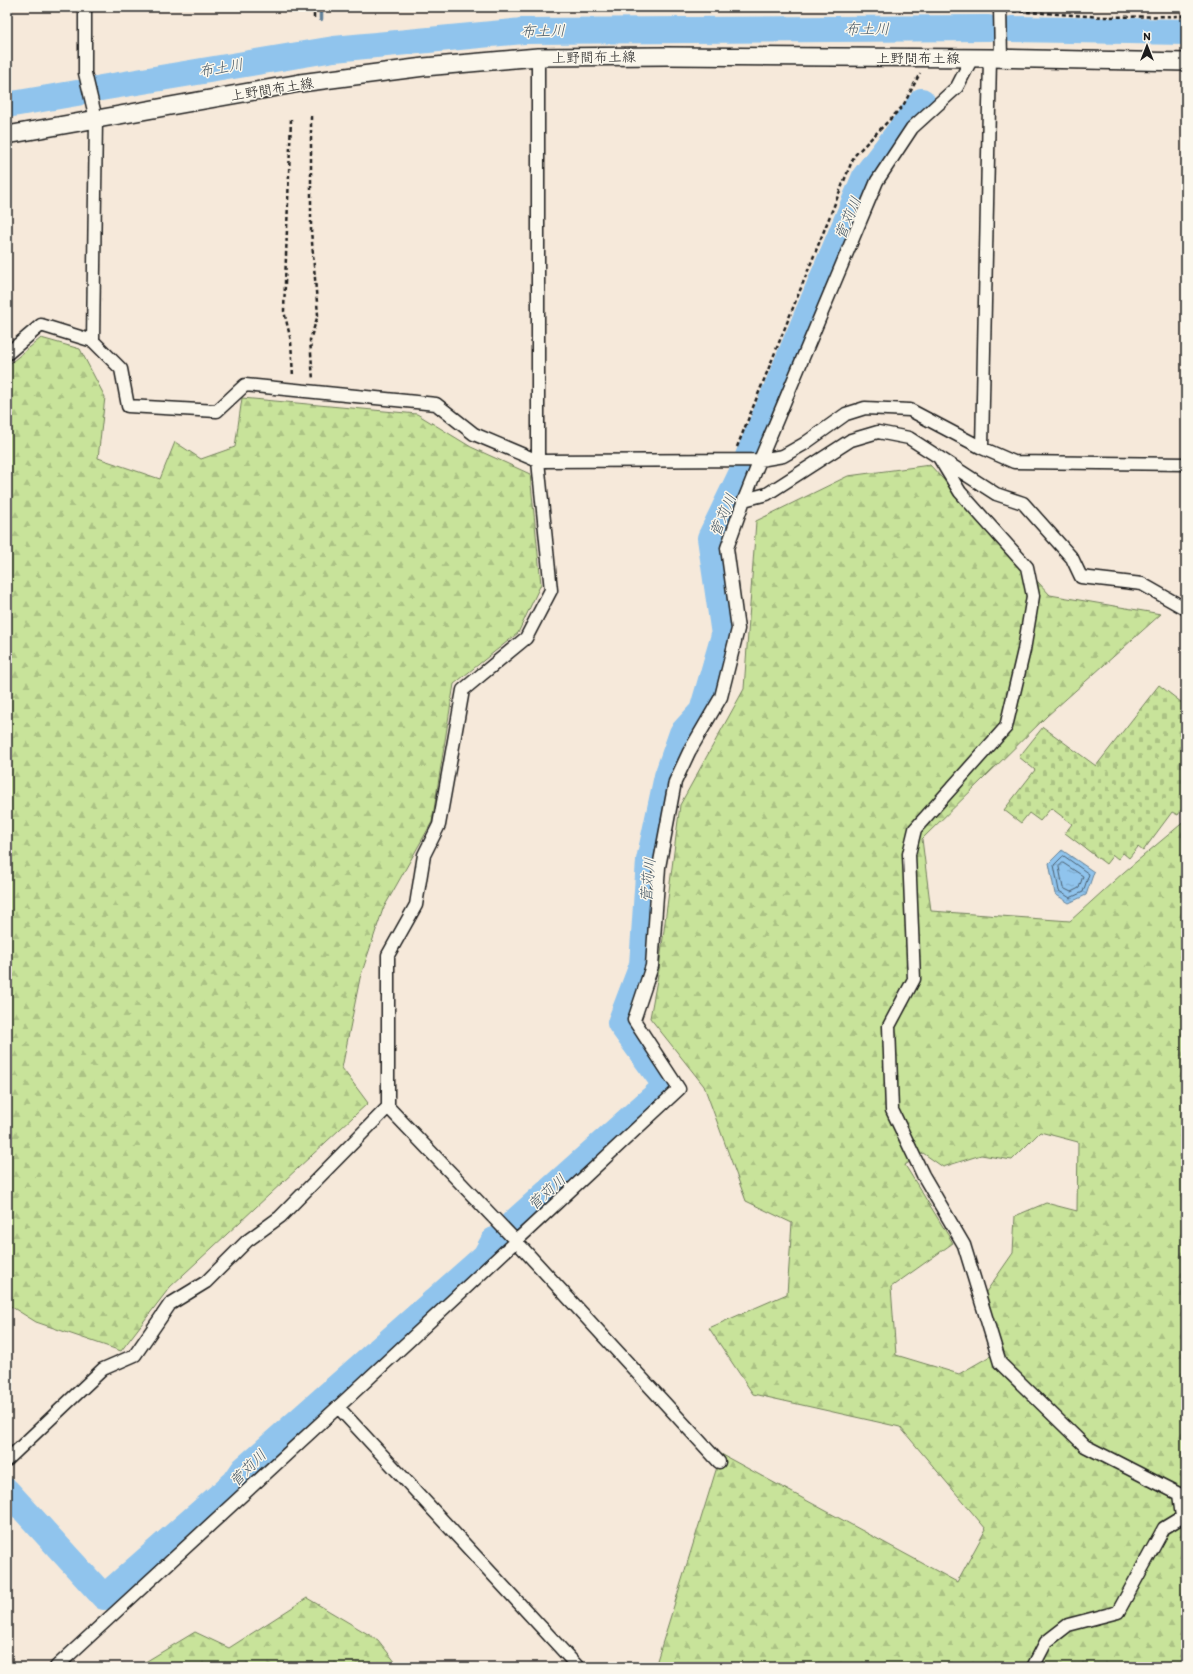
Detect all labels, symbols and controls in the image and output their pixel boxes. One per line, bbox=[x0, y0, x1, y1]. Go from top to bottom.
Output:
water label: 布土川 bbox=[844, 20, 890, 38]
water label: 布土川 bbox=[520, 22, 566, 40]
north arrow bbox=[1127, 26, 1167, 66]
text: N bbox=[1143, 30, 1151, 43]
street label: 上野間布土線 bbox=[552, 48, 636, 67]
street label: 上野間布土線 bbox=[876, 50, 960, 67]
water label: 布土川 bbox=[197, 55, 245, 81]
street label: 上野間布土線 bbox=[229, 75, 315, 104]
water label: 菅苅川 bbox=[831, 194, 865, 242]
water label: 菅苅川 bbox=[706, 491, 740, 539]
water label: 菅苅川 bbox=[637, 857, 659, 903]
water label: 菅苅川 bbox=[524, 1170, 570, 1214]
water label: 菅苅川 bbox=[226, 1446, 270, 1490]

